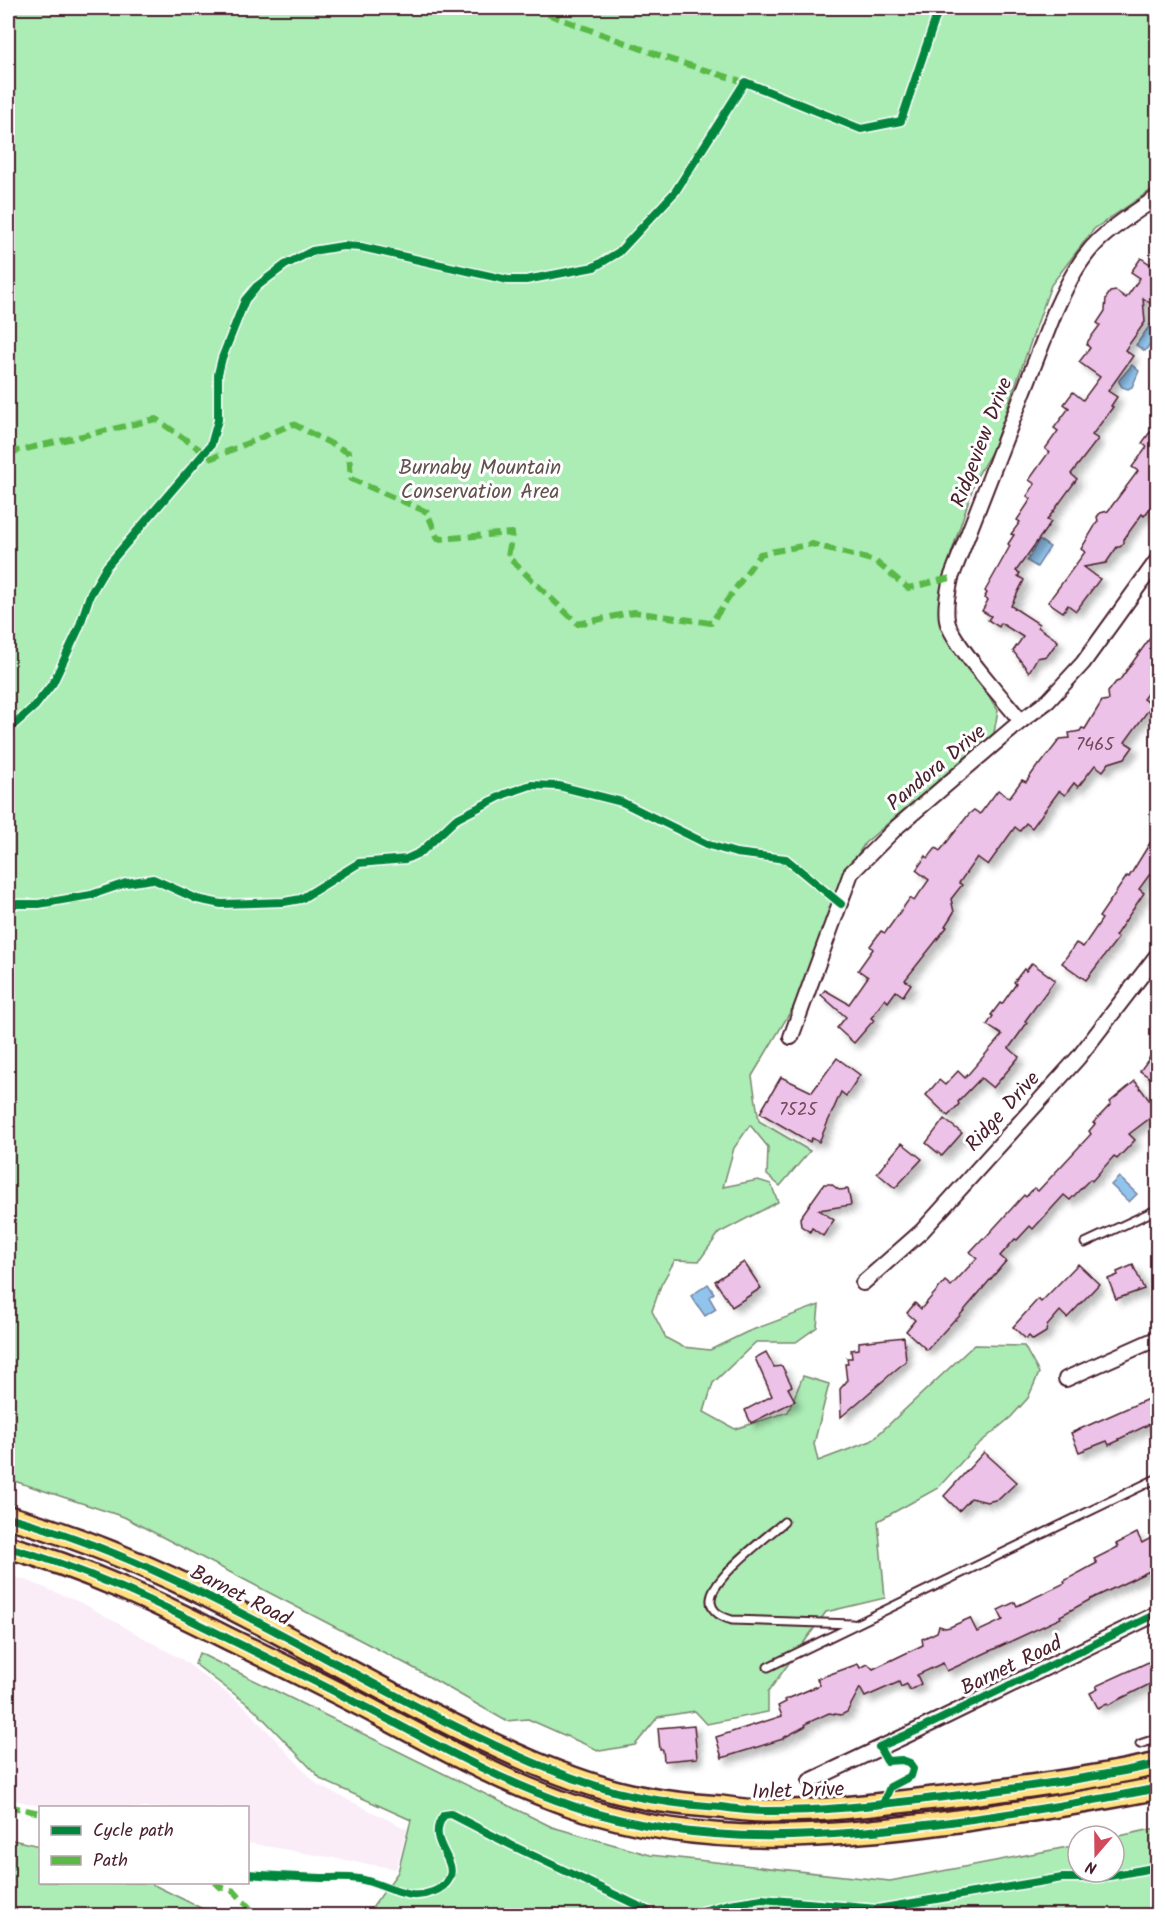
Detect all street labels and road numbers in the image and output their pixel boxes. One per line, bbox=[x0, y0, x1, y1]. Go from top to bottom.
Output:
street label: Ridgeview Drive bbox=[942, 372, 1023, 512]
street label: Pandora Drive bbox=[880, 716, 995, 820]
street label: Ridge Drive bbox=[958, 1064, 1049, 1160]
street label: Barnet Road bbox=[184, 1557, 297, 1636]
street label: Barnet Road bbox=[955, 1627, 1069, 1705]
street label: Inlet Drive bbox=[751, 1773, 845, 1810]

